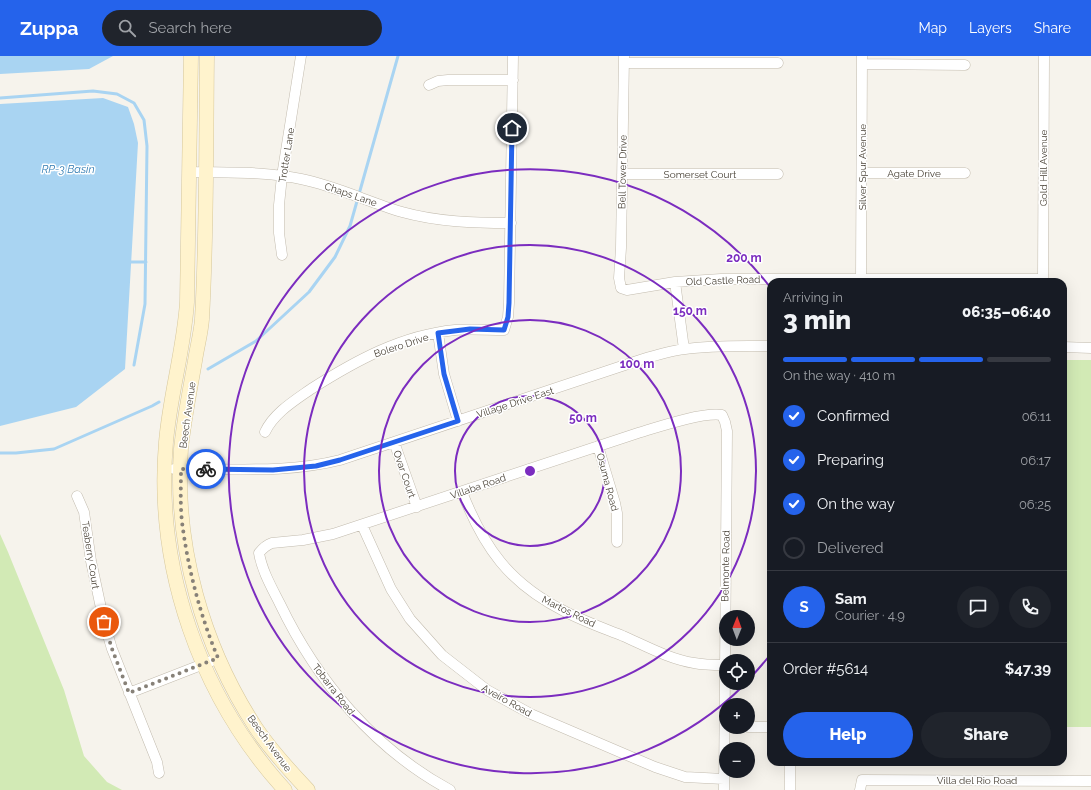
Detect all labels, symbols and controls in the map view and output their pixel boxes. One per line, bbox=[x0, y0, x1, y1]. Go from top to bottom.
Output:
search box bbox=[102, 10, 382, 46]
text: Zuppa bbox=[20, 17, 78, 39]
icon: search bbox=[116, 17, 138, 39]
text: Search here bbox=[148, 19, 232, 37]
text: Map bbox=[919, 20, 947, 36]
text: Layers bbox=[969, 20, 1012, 36]
text: Share bbox=[1034, 20, 1071, 36]
pin bbox=[495, 111, 529, 145]
icon: home bbox=[501, 117, 523, 139]
street label: Silver Spur Avenue bbox=[857, 124, 868, 210]
street label: Trotter Lane bbox=[277, 127, 296, 183]
street label: Gold Hill Avenue bbox=[1038, 130, 1049, 206]
street label: Bell Tower Drive bbox=[616, 135, 629, 209]
water label: RP-3 Basin bbox=[41, 163, 95, 176]
street label: Agate Drive bbox=[887, 168, 941, 179]
street label: Somerset Court bbox=[664, 169, 737, 180]
street label: Chaps Lane bbox=[323, 180, 379, 209]
text: 200 m bbox=[726, 251, 762, 265]
street label: Old Castle Road bbox=[686, 274, 760, 287]
text: Arriving in bbox=[783, 290, 843, 305]
text: 06:35–06:40 bbox=[962, 303, 1051, 321]
text: 150 m bbox=[673, 304, 707, 318]
text: 3 min bbox=[783, 305, 851, 335]
street label: Bolero Drive bbox=[372, 331, 430, 360]
text: 100 m bbox=[620, 357, 654, 371]
text: On the way · 410 m bbox=[783, 368, 895, 383]
street label: Beech Avenue bbox=[177, 381, 198, 449]
street label: Village Drive East bbox=[475, 385, 556, 420]
icon: check bbox=[783, 405, 805, 427]
text: Confirmed bbox=[817, 407, 890, 425]
text: 06:11 bbox=[1022, 409, 1051, 424]
text: 50 m bbox=[569, 411, 597, 425]
courier bbox=[186, 449, 226, 489]
street label: Ovar Court bbox=[391, 449, 418, 500]
icon: check bbox=[783, 449, 805, 471]
text: Preparing bbox=[817, 451, 884, 469]
street label: Osuma Road bbox=[595, 452, 621, 512]
text: 06:17 bbox=[1020, 453, 1051, 468]
icon: bike bbox=[195, 458, 217, 480]
centre of rings bbox=[523, 464, 537, 478]
street label: Villaba Road bbox=[449, 472, 507, 501]
icon: check bbox=[783, 493, 805, 515]
text: On the way bbox=[817, 495, 895, 513]
text: 06:25 bbox=[1019, 497, 1051, 512]
street label: Teaberry Court bbox=[80, 520, 101, 590]
street label: Belmonte Road bbox=[719, 530, 732, 602]
text: Delivered bbox=[817, 539, 884, 557]
button: chat bbox=[957, 586, 999, 628]
button: phone bbox=[1009, 586, 1051, 628]
text: Sam bbox=[835, 590, 867, 608]
street label: Martos Road bbox=[540, 594, 597, 629]
text: S bbox=[799, 598, 809, 616]
pin bbox=[87, 605, 121, 639]
text: Courier · 4.9 bbox=[835, 608, 905, 623]
north arrow bbox=[719, 610, 755, 646]
map controls bbox=[719, 610, 755, 778]
icon: bag bbox=[93, 611, 115, 633]
button: locate bbox=[719, 654, 755, 690]
text: Order #5614 bbox=[783, 660, 868, 678]
text: $47.39 bbox=[1005, 660, 1051, 678]
street label: Tobarra Road bbox=[310, 662, 357, 717]
street label: Aveiro Road bbox=[480, 682, 534, 719]
button: + bbox=[719, 698, 755, 734]
button: Help bbox=[783, 712, 913, 758]
button: Share bbox=[921, 712, 1051, 758]
street label: Beech Avenue bbox=[245, 713, 294, 774]
button: − bbox=[719, 742, 755, 778]
street label: Villa del Rio Road bbox=[937, 775, 1017, 786]

